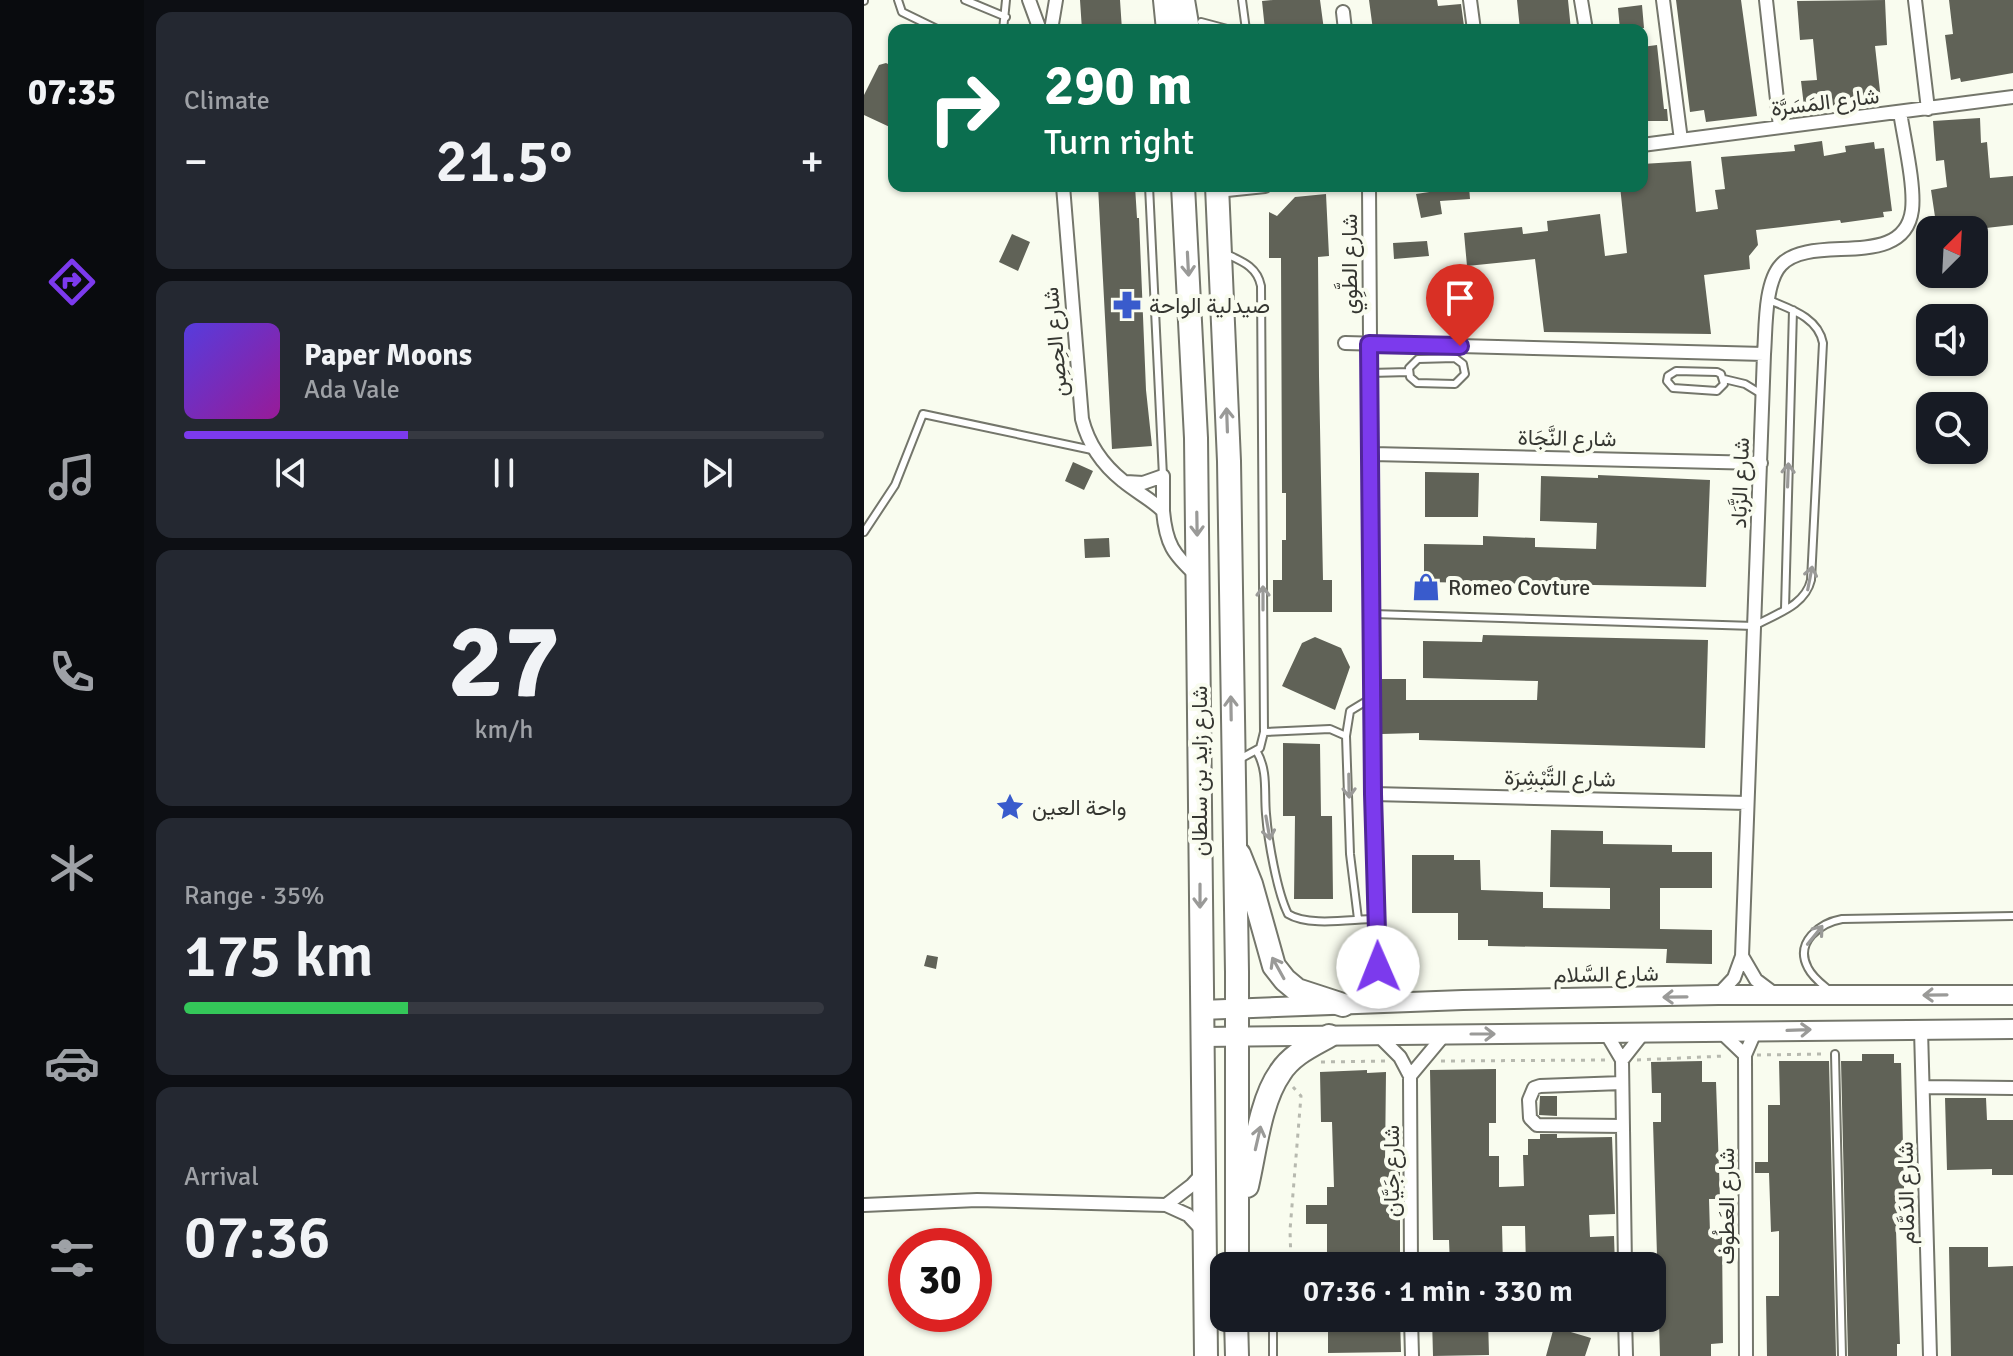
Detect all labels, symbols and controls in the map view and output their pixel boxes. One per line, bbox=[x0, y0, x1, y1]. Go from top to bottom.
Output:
text: 290 m bbox=[1044, 51, 1192, 120]
icon: right bbox=[912, 56, 1016, 160]
text: 07:35 bbox=[28, 70, 116, 115]
street label: شارع المَسَرَّة bbox=[1769, 82, 1881, 123]
text: Climate bbox=[184, 85, 270, 117]
text: Turn right bbox=[1044, 120, 1194, 165]
text: 21.5° bbox=[436, 125, 572, 199]
text: − bbox=[184, 135, 208, 189]
text: + bbox=[800, 135, 824, 189]
street label: شارع الطَّوِي bbox=[1333, 214, 1368, 314]
north arrow bbox=[1916, 216, 1988, 288]
map controls bbox=[1916, 216, 1988, 464]
one-way arrow bbox=[1180, 250, 1195, 277]
icon: directions bbox=[44, 254, 100, 310]
pin bbox=[1426, 264, 1494, 346]
icon: arrive bbox=[1438, 276, 1482, 320]
street label: شارع الحِصِن bbox=[1037, 286, 1074, 398]
pharmacy icon: صيدلية الواحة bbox=[1112, 290, 1142, 320]
place label: صيدلية الواحة bbox=[1149, 292, 1270, 319]
button: sound bbox=[1916, 304, 1988, 376]
text: Paper Moons bbox=[304, 337, 472, 374]
text: Ada Vale bbox=[304, 374, 400, 406]
button: search bbox=[1916, 392, 1988, 464]
one-way arrow bbox=[1219, 407, 1234, 434]
street label: شارع النَّجَاة bbox=[1517, 424, 1617, 453]
street label: شارع الزَّبَاد bbox=[1725, 437, 1756, 529]
icon: music bbox=[44, 449, 100, 505]
icon: previous bbox=[269, 451, 313, 495]
icon: pause bbox=[482, 451, 526, 495]
icon: next bbox=[695, 451, 739, 495]
one-way arrow bbox=[1781, 462, 1796, 489]
one-way arrow bbox=[1189, 510, 1205, 537]
one-way arrow bbox=[1803, 565, 1818, 591]
shop icon: Romeo Covture bbox=[1411, 572, 1441, 602]
place label: Romeo Covture bbox=[1448, 574, 1590, 601]
one-way arrow bbox=[1255, 585, 1271, 612]
text: 27 bbox=[448, 598, 560, 726]
icon: phone bbox=[44, 644, 100, 700]
street label: شارع زايد بن سلطان bbox=[1186, 686, 1214, 856]
one-way arrow bbox=[1223, 695, 1239, 722]
text: km/h bbox=[475, 714, 533, 746]
street label: شارع التَّبْشِرَة bbox=[1504, 764, 1616, 793]
one-way arrow bbox=[1341, 772, 1356, 799]
place icon: واحة العين bbox=[995, 792, 1025, 822]
place label: واحة العين bbox=[1032, 794, 1127, 821]
one-way arrow bbox=[1262, 814, 1277, 840]
icon: climate bbox=[44, 840, 100, 896]
text: Range · 35% bbox=[184, 880, 325, 912]
one-way arrow bbox=[1192, 882, 1208, 909]
text: 175 km bbox=[184, 920, 373, 994]
one-way arrow bbox=[1806, 924, 1824, 945]
position arrow bbox=[1336, 925, 1420, 1009]
one-way arrow bbox=[1270, 957, 1286, 980]
street label: شارع السَّلام bbox=[1553, 960, 1659, 989]
one-way arrow bbox=[1922, 988, 1949, 1003]
one-way arrow bbox=[1662, 989, 1689, 1004]
one-way arrow bbox=[1785, 1023, 1812, 1038]
one-way arrow bbox=[1469, 1026, 1496, 1042]
icon: car bbox=[44, 1035, 100, 1091]
street label: شارع جَيَّان bbox=[1378, 1125, 1406, 1217]
one-way arrow bbox=[1251, 1126, 1266, 1152]
street label: شارع الدَمَّام bbox=[1892, 1141, 1921, 1245]
street label: شارع العَطُوف bbox=[1712, 1148, 1741, 1264]
text: Arrival bbox=[184, 1161, 259, 1193]
text: 07:36 bbox=[184, 1201, 331, 1275]
speed limit sign: 30 bbox=[888, 1228, 992, 1332]
icon: filters bbox=[44, 1230, 100, 1286]
text: 07:36 · 1 min · 330 m bbox=[1303, 1273, 1573, 1310]

